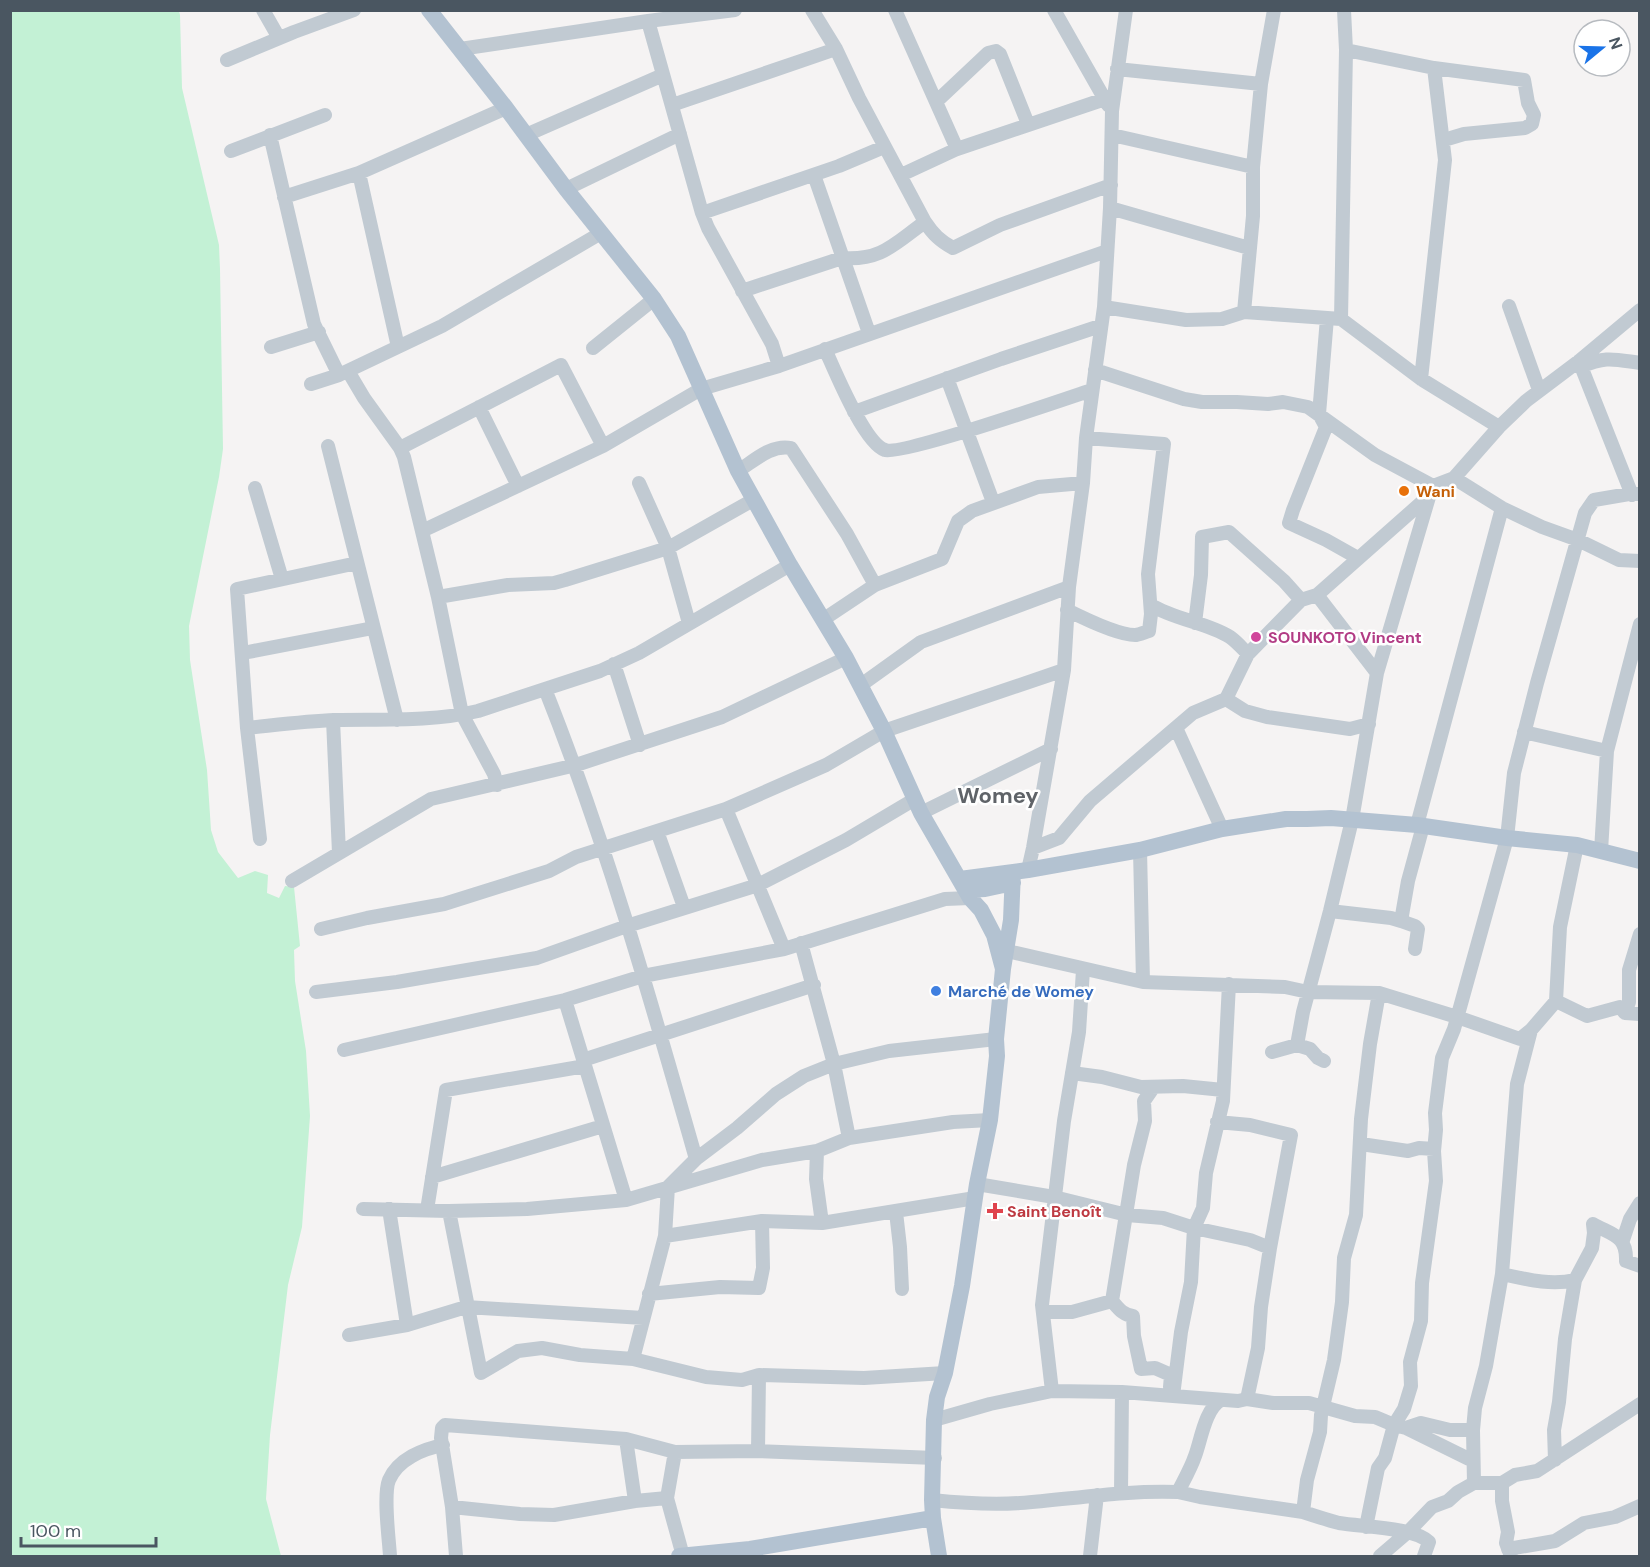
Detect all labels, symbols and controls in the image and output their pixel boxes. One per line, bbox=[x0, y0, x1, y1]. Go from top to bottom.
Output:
north arrow bbox=[1572, 18, 1632, 78]
text: N bbox=[1604, 34, 1628, 52]
place label: Wani bbox=[1416, 481, 1455, 502]
marker: Wani bbox=[1397, 484, 1411, 498]
place label: SOUNKOTO Vincent bbox=[1268, 627, 1422, 648]
marker: SOUNKOTO Vincent bbox=[1249, 630, 1263, 644]
district label: Womey bbox=[957, 781, 1039, 810]
place label: Marché de Womey bbox=[948, 981, 1094, 1002]
marker: Marché de Womey bbox=[929, 984, 943, 998]
place label: Saint Benoît bbox=[1007, 1201, 1102, 1222]
marker: Saint Benoît bbox=[988, 1204, 1002, 1218]
scale bar bbox=[21, 1510, 156, 1548]
text: 100 m bbox=[30, 1519, 81, 1543]

